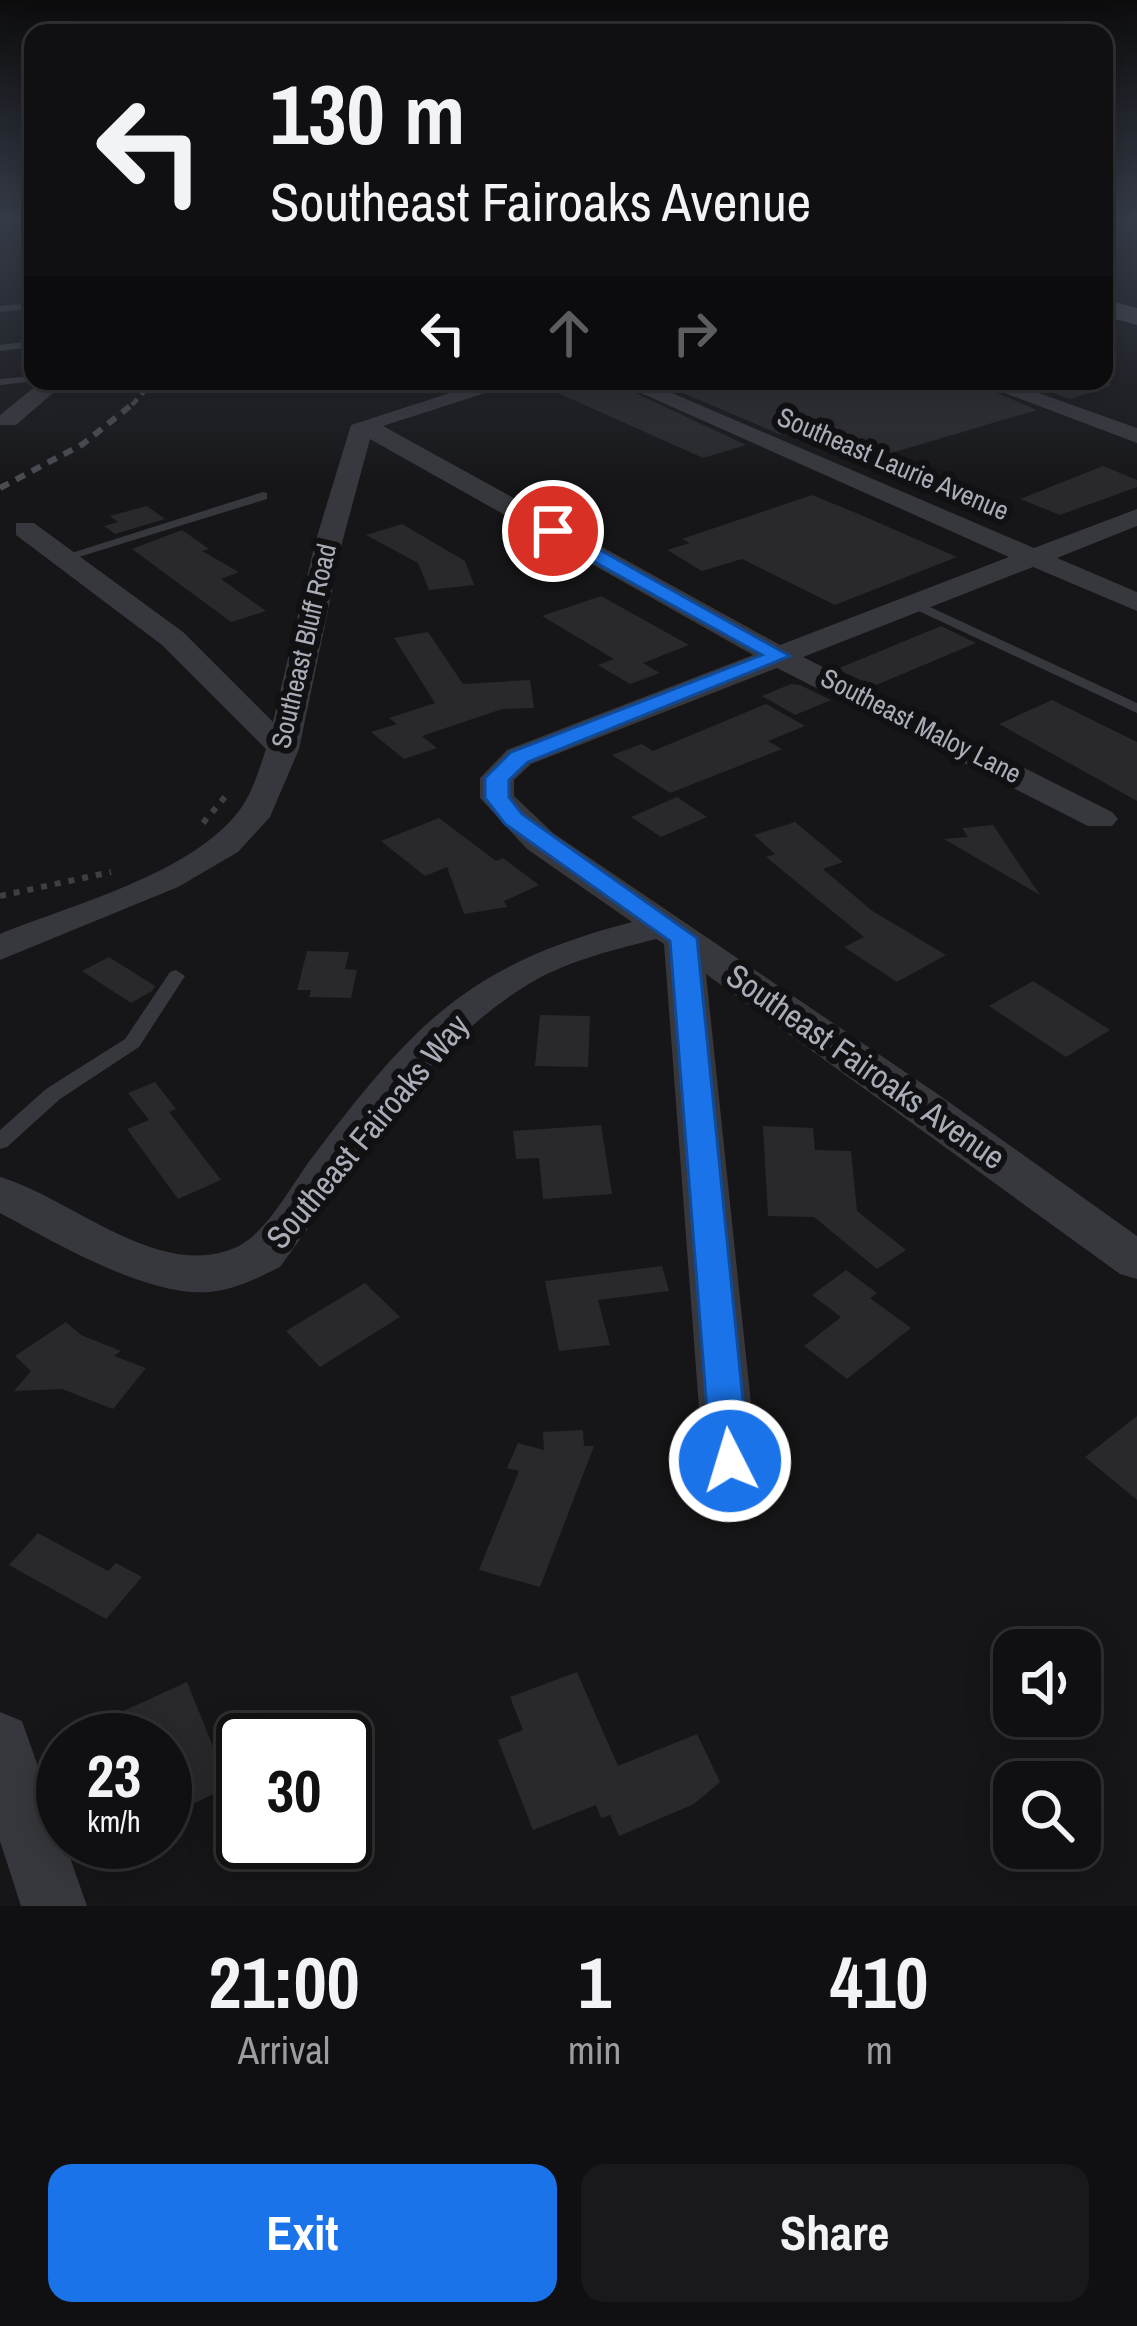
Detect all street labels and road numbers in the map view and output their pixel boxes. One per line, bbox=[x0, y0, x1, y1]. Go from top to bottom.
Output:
street label: Southeast Laurie Avenue bbox=[772, 398, 1015, 528]
street label: Southeast Bluff Road bbox=[262, 540, 344, 752]
street label: Southeast Maloy Lane bbox=[815, 659, 1028, 791]
street label: Southeast Fairoaks Avenue bbox=[718, 953, 1014, 1179]
street label: Southeast Fairoaks Way bbox=[256, 1004, 479, 1258]

